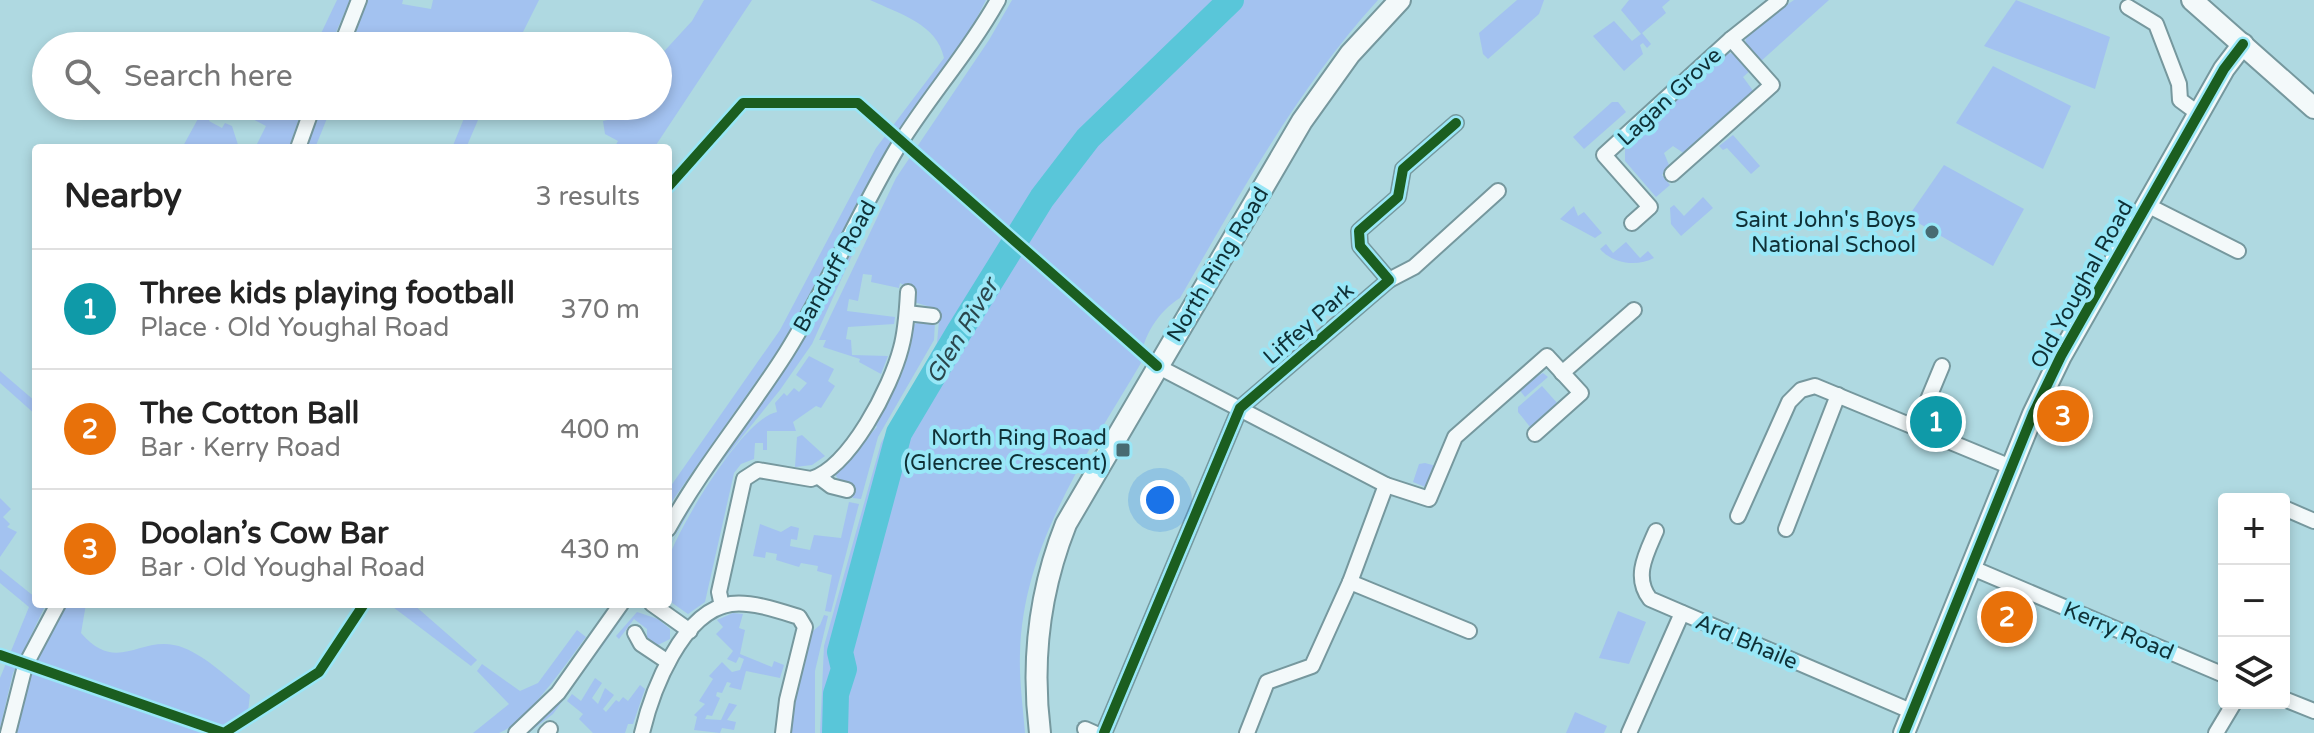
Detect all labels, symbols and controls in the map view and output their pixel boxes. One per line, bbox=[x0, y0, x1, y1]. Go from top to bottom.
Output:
search box bbox=[32, 32, 672, 120]
street label: Lagan Grove bbox=[1612, 42, 1727, 151]
icon: search bbox=[60, 54, 104, 98]
text: Search here bbox=[124, 58, 293, 95]
text: Nearby bbox=[64, 176, 182, 217]
text: 3 results bbox=[535, 181, 640, 212]
street label: North Ring Road bbox=[1161, 182, 1274, 347]
street label: Banduff Road bbox=[788, 196, 882, 337]
street label: Old Youghal Road bbox=[2025, 196, 2139, 373]
place label: Saint John's Boys National School bbox=[1735, 207, 1916, 258]
marker: Saint John's Boys National School bbox=[1923, 223, 1941, 241]
water label: Glen River bbox=[920, 271, 1006, 389]
text: Three kids playing football bbox=[140, 275, 515, 312]
street label: Liffey Park bbox=[1258, 277, 1359, 370]
text: 1 bbox=[82, 294, 98, 325]
text: 370 m bbox=[560, 294, 640, 325]
text: Place · Old Youghal Road bbox=[140, 312, 449, 343]
pin: 3 bbox=[2037, 386, 2089, 446]
pin: 1 bbox=[1910, 392, 1962, 452]
text: The Cotton Ball bbox=[140, 395, 359, 432]
text: 2 bbox=[82, 414, 98, 445]
text: 400 m bbox=[560, 414, 640, 445]
place label: North Ring Road (Glencree Crescent) bbox=[904, 425, 1107, 476]
text: Bar · Kerry Road bbox=[140, 432, 341, 463]
marker: North Ring Road (Glencree Crescent) bbox=[1114, 441, 1132, 459]
your location bbox=[1140, 480, 1180, 520]
map controls bbox=[2218, 493, 2290, 709]
button: + bbox=[2218, 493, 2290, 565]
text: Doolan’s Cow Bar bbox=[140, 515, 389, 552]
text: 3 bbox=[82, 534, 98, 565]
text: 430 m bbox=[560, 534, 640, 565]
text: Bar · Old Youghal Road bbox=[140, 552, 425, 583]
button: − bbox=[2218, 565, 2290, 637]
pin: 2 bbox=[1981, 587, 2033, 647]
street label: Kerry Road bbox=[2060, 596, 2177, 666]
street label: Ard Bhaile bbox=[1692, 609, 1802, 675]
button: layers bbox=[2218, 637, 2290, 709]

